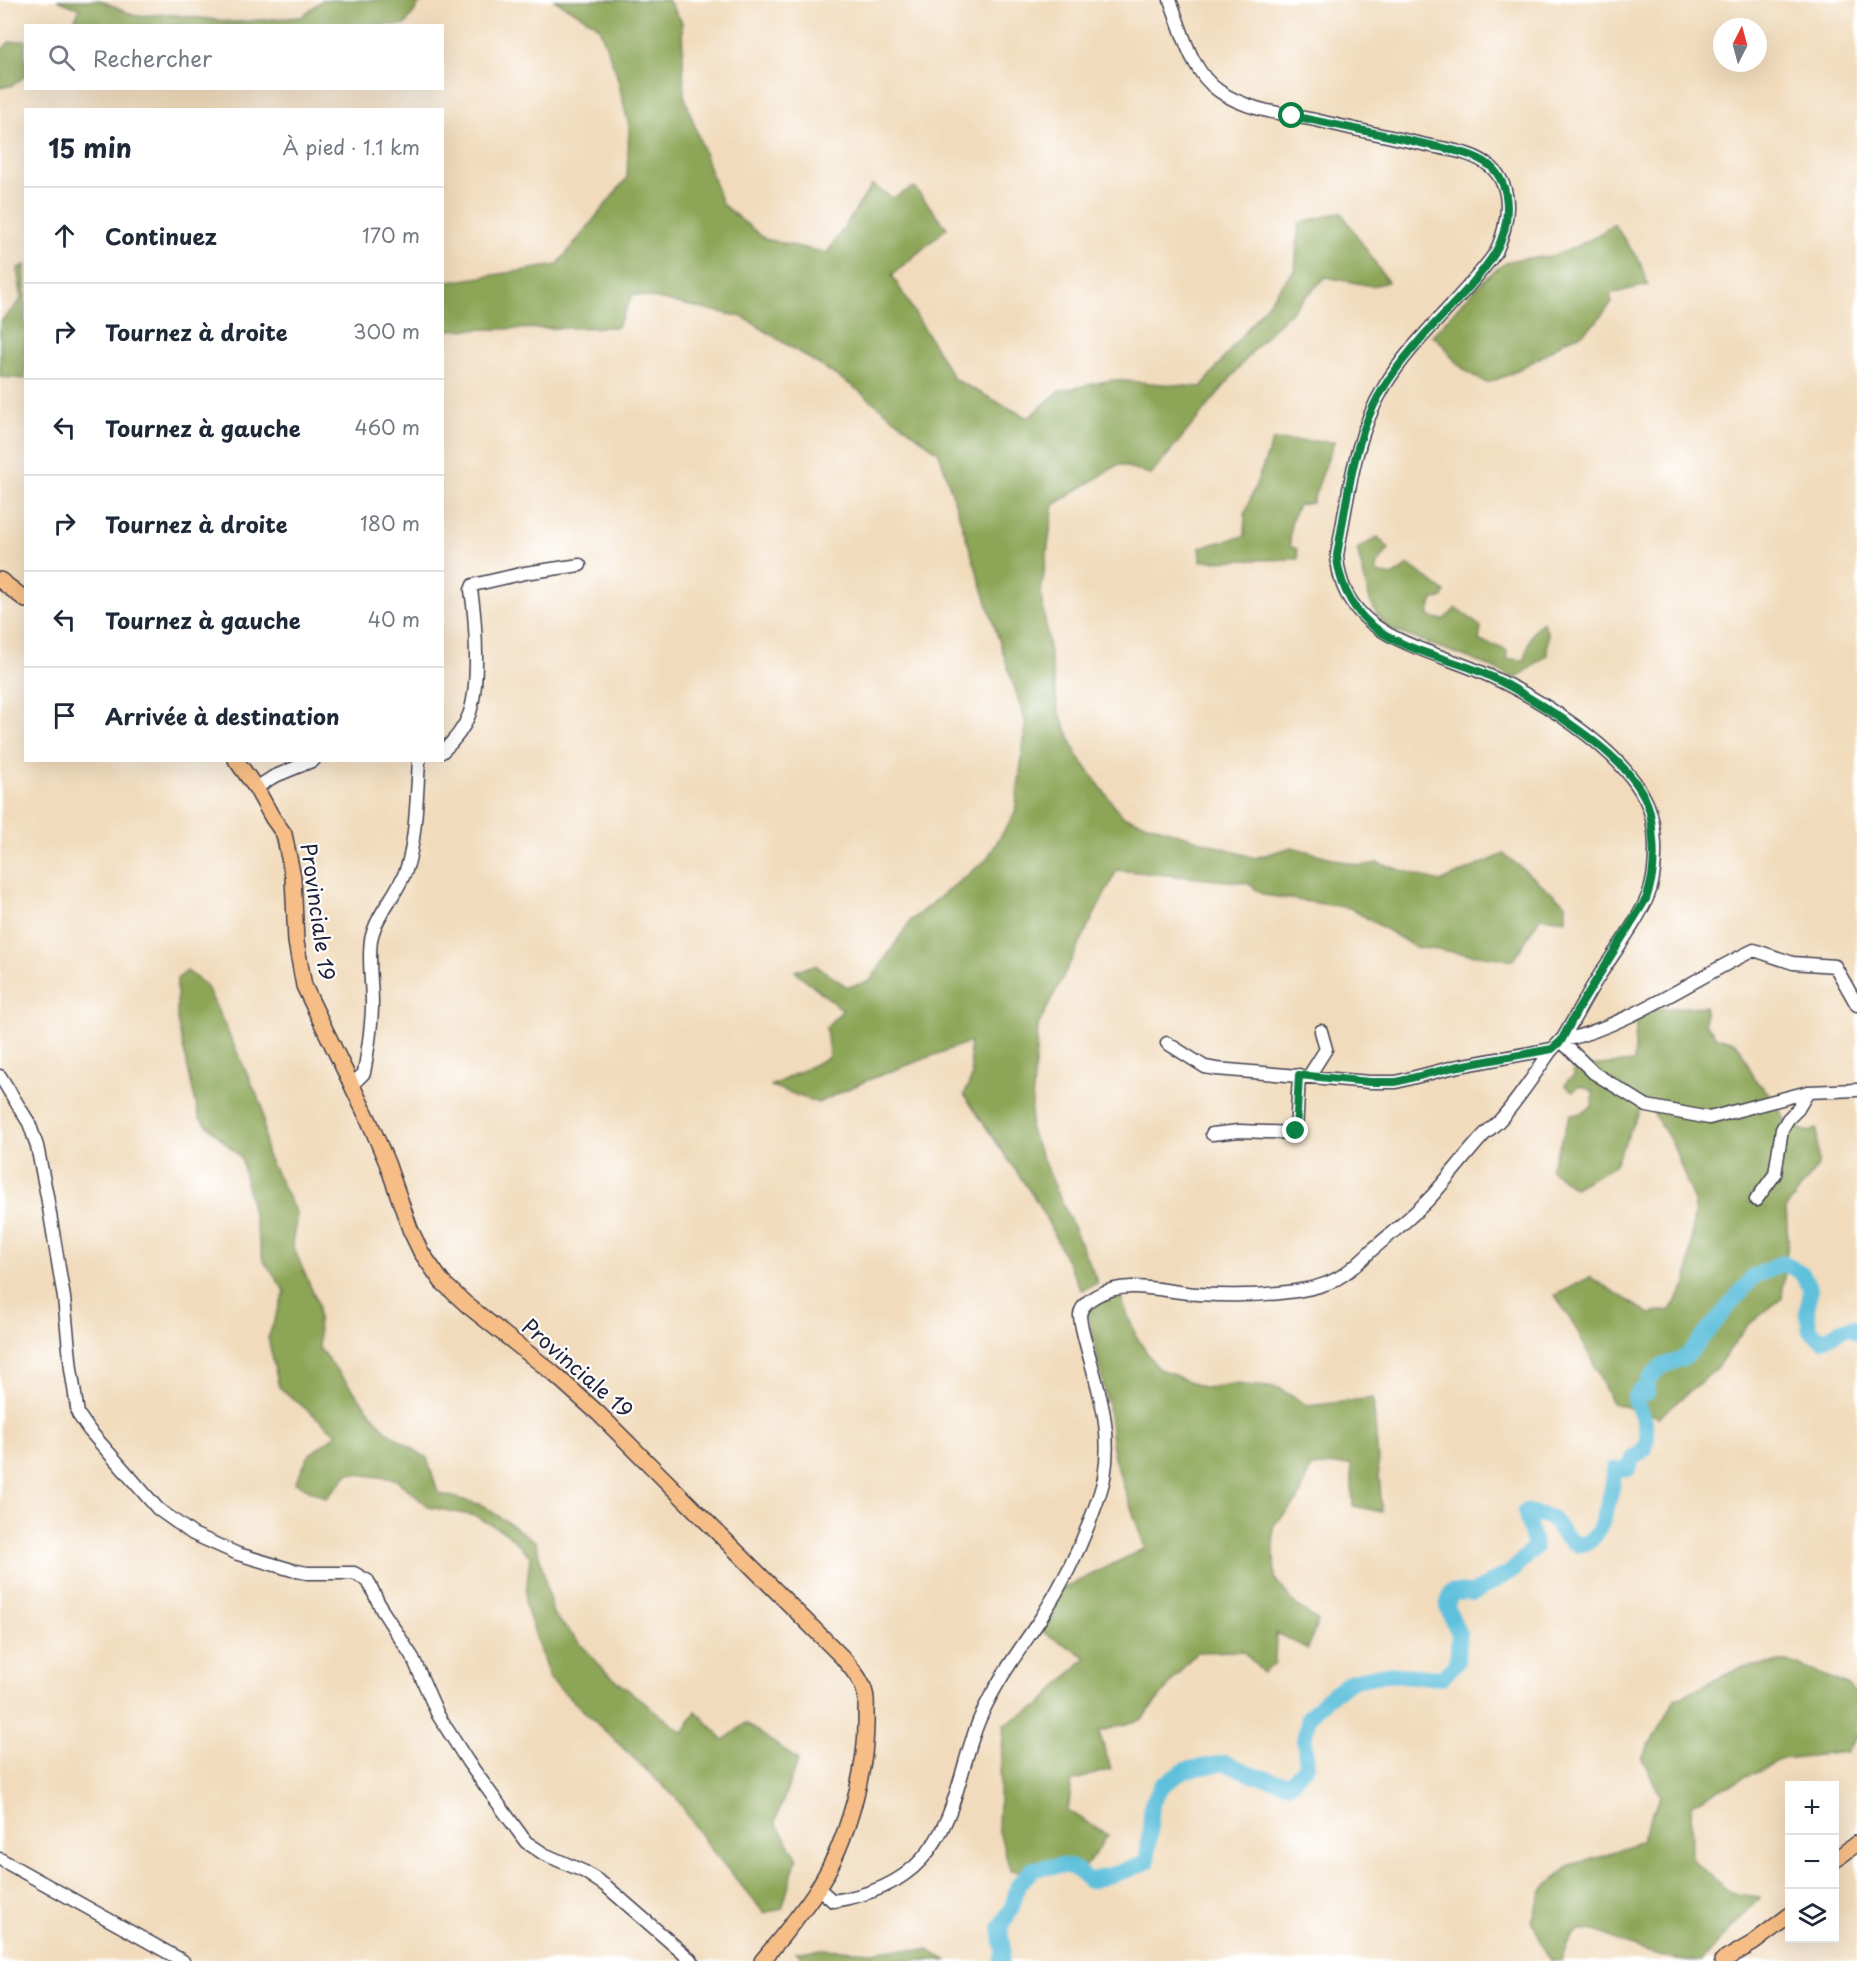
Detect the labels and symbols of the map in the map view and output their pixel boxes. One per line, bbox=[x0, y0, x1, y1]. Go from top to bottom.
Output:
north arrow bbox=[1713, 18, 1767, 72]
route start bbox=[1278, 102, 1304, 128]
street label: Provinciale 19 bbox=[294, 841, 344, 982]
route end bbox=[1282, 1117, 1308, 1143]
street label: Provinciale 19 bbox=[516, 1310, 641, 1425]

